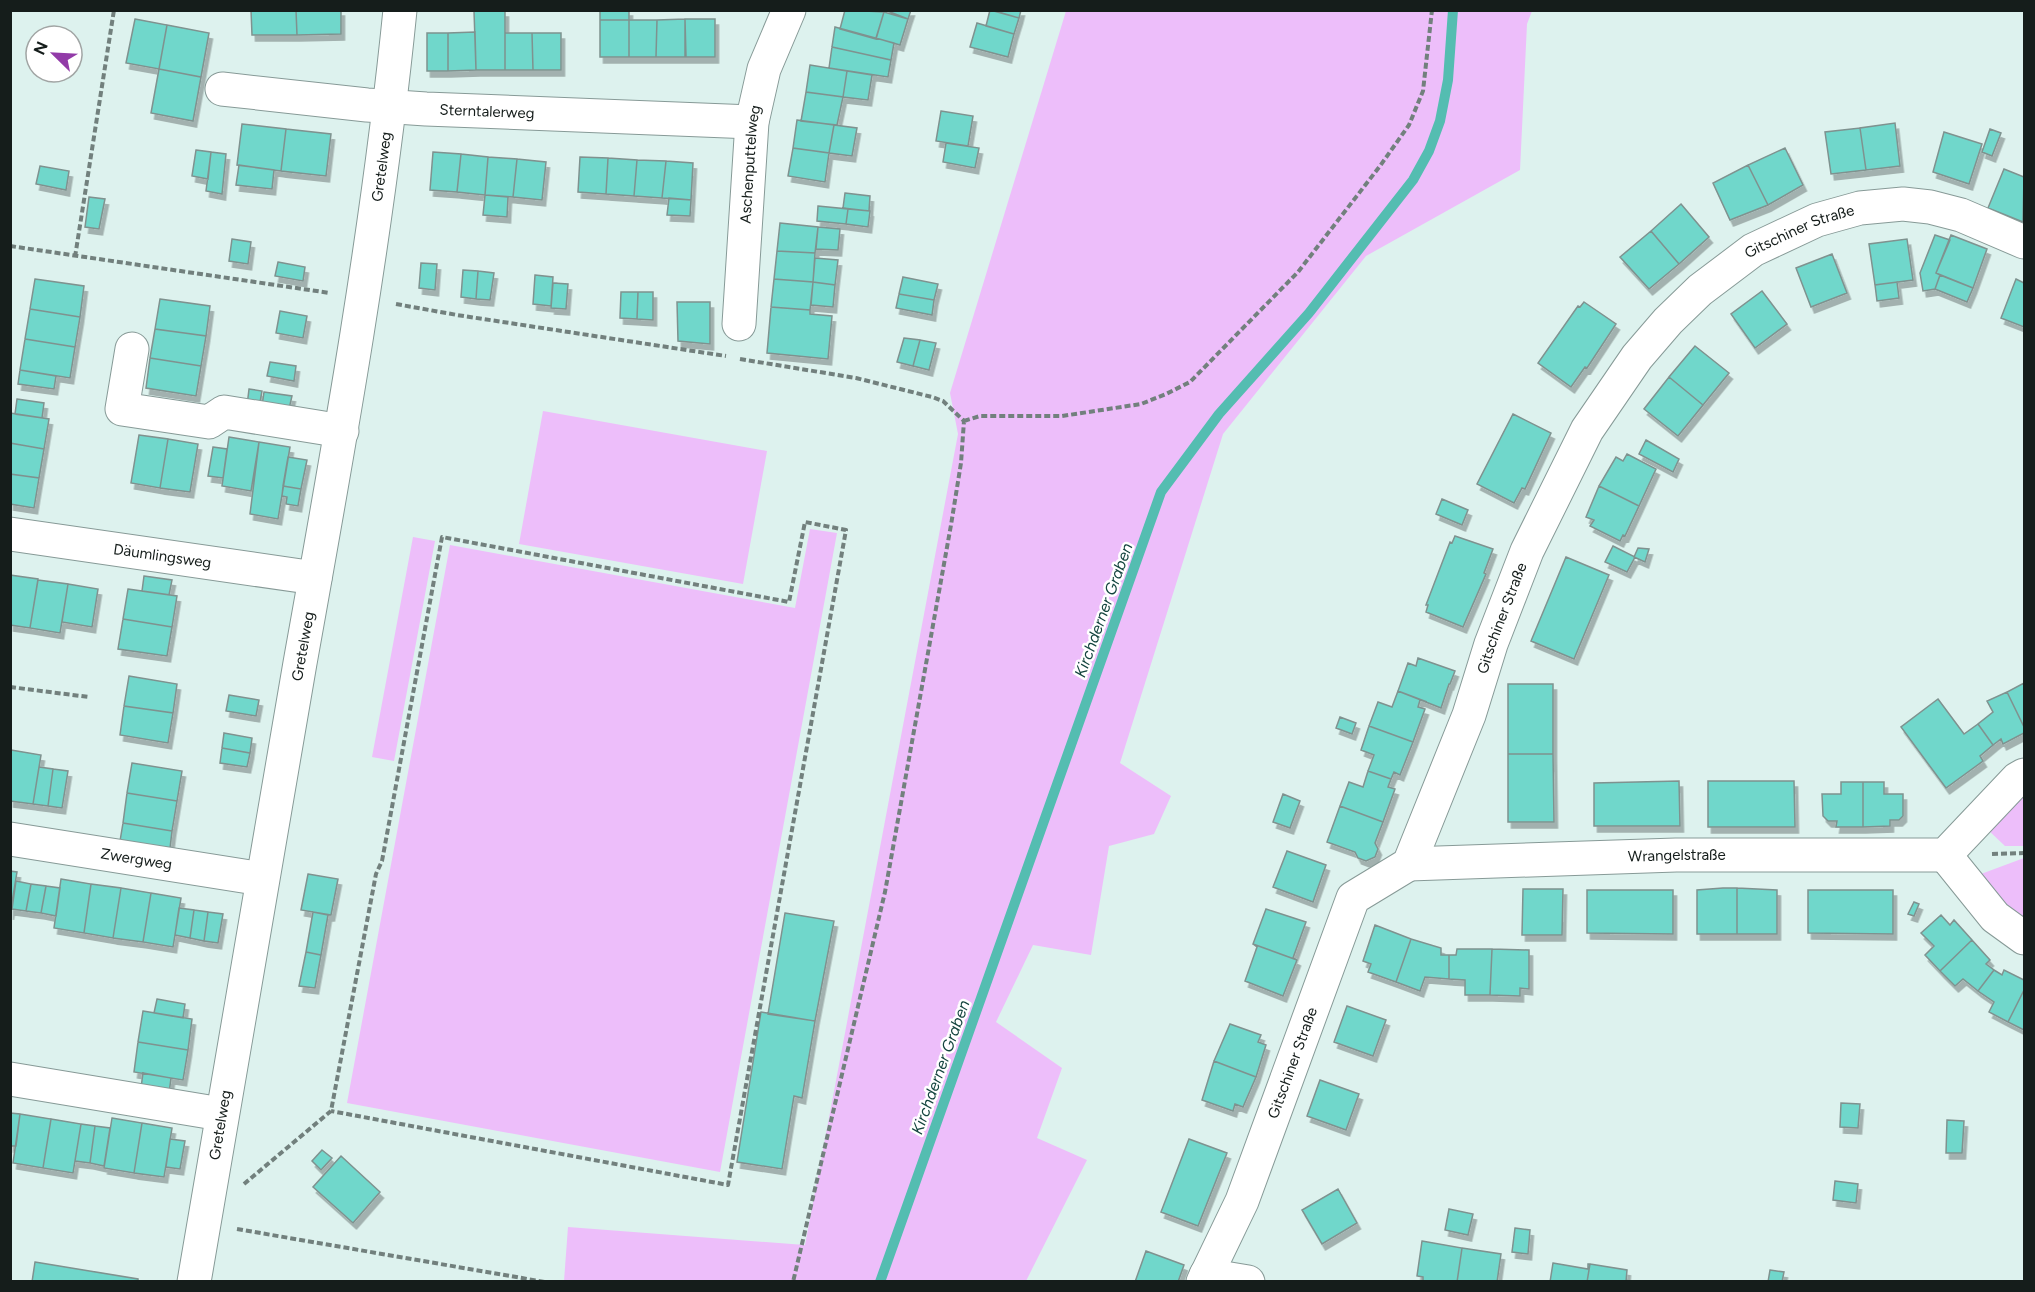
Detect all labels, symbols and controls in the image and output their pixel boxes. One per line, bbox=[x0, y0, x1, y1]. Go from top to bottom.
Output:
north arrow bbox=[24, 24, 84, 84]
text: N bbox=[30, 39, 52, 58]
street label: Sterntalerweg bbox=[439, 101, 535, 122]
street label: Aschenputtelweg bbox=[736, 103, 765, 224]
street label: Gretelweg bbox=[368, 131, 395, 203]
street label: Gitschiner Straße bbox=[1741, 201, 1856, 262]
street label: Däumlingsweg bbox=[112, 540, 213, 572]
water label: Kirchderner Graben bbox=[1070, 540, 1137, 680]
street label: Gitschiner Straße bbox=[1473, 560, 1531, 676]
street label: Gretelweg bbox=[288, 610, 318, 683]
street label: Zwergweg bbox=[99, 845, 173, 874]
street label: Wrangelstraße bbox=[1628, 846, 1726, 866]
water label: Kirchderner Graben bbox=[907, 997, 974, 1137]
street label: Gitschiner Straße bbox=[1264, 1005, 1321, 1121]
street label: Gretelweg bbox=[205, 1089, 235, 1161]

